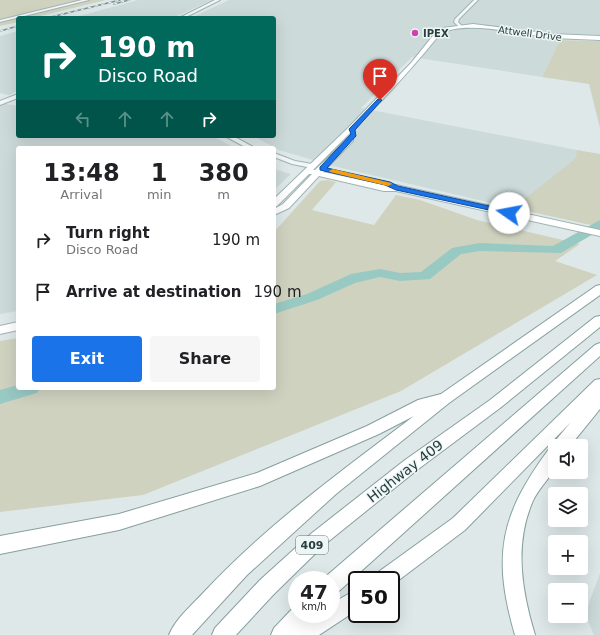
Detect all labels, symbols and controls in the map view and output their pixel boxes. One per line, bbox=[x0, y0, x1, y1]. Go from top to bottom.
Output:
street label: Attwell Drive bbox=[497, 24, 562, 43]
marker: IPEX bbox=[410, 28, 420, 38]
place label: IPEX bbox=[423, 28, 449, 39]
text: 190 m bbox=[98, 31, 195, 64]
icon: right bbox=[32, 32, 84, 84]
pin bbox=[363, 59, 397, 100]
text: Disco Road bbox=[98, 65, 198, 86]
icon: arrive bbox=[369, 65, 391, 87]
icon: left bbox=[72, 108, 94, 130]
icon: ahead bbox=[114, 108, 136, 130]
icon: ahead bbox=[156, 108, 178, 130]
icon: right bbox=[198, 108, 220, 130]
text: 13:48 bbox=[43, 159, 120, 187]
text: 1 bbox=[151, 159, 167, 187]
text: 380 bbox=[199, 159, 249, 187]
text: Arrival bbox=[60, 187, 103, 202]
text: min bbox=[147, 187, 171, 202]
text: m bbox=[217, 187, 230, 202]
position arrow bbox=[488, 192, 530, 234]
text: Turn right bbox=[66, 224, 150, 242]
icon: right bbox=[32, 229, 54, 251]
text: 190 m bbox=[212, 231, 260, 249]
text: Disco Road bbox=[66, 242, 138, 257]
icon: arrive bbox=[32, 281, 54, 303]
text: Arrive at destination bbox=[66, 283, 241, 301]
text: 190 m bbox=[253, 283, 302, 301]
button: Exit bbox=[32, 336, 142, 382]
button: Share bbox=[150, 336, 260, 382]
street label: Highway 409 bbox=[364, 436, 446, 506]
map controls bbox=[548, 439, 588, 623]
button: sound bbox=[548, 439, 588, 479]
button: layers bbox=[548, 487, 588, 527]
button: + bbox=[548, 535, 588, 575]
road number: 409 bbox=[296, 536, 328, 554]
speed limit sign: 50 bbox=[348, 571, 400, 623]
text: 47 bbox=[300, 580, 328, 604]
button: − bbox=[548, 583, 588, 623]
text: km/h bbox=[301, 601, 327, 612]

